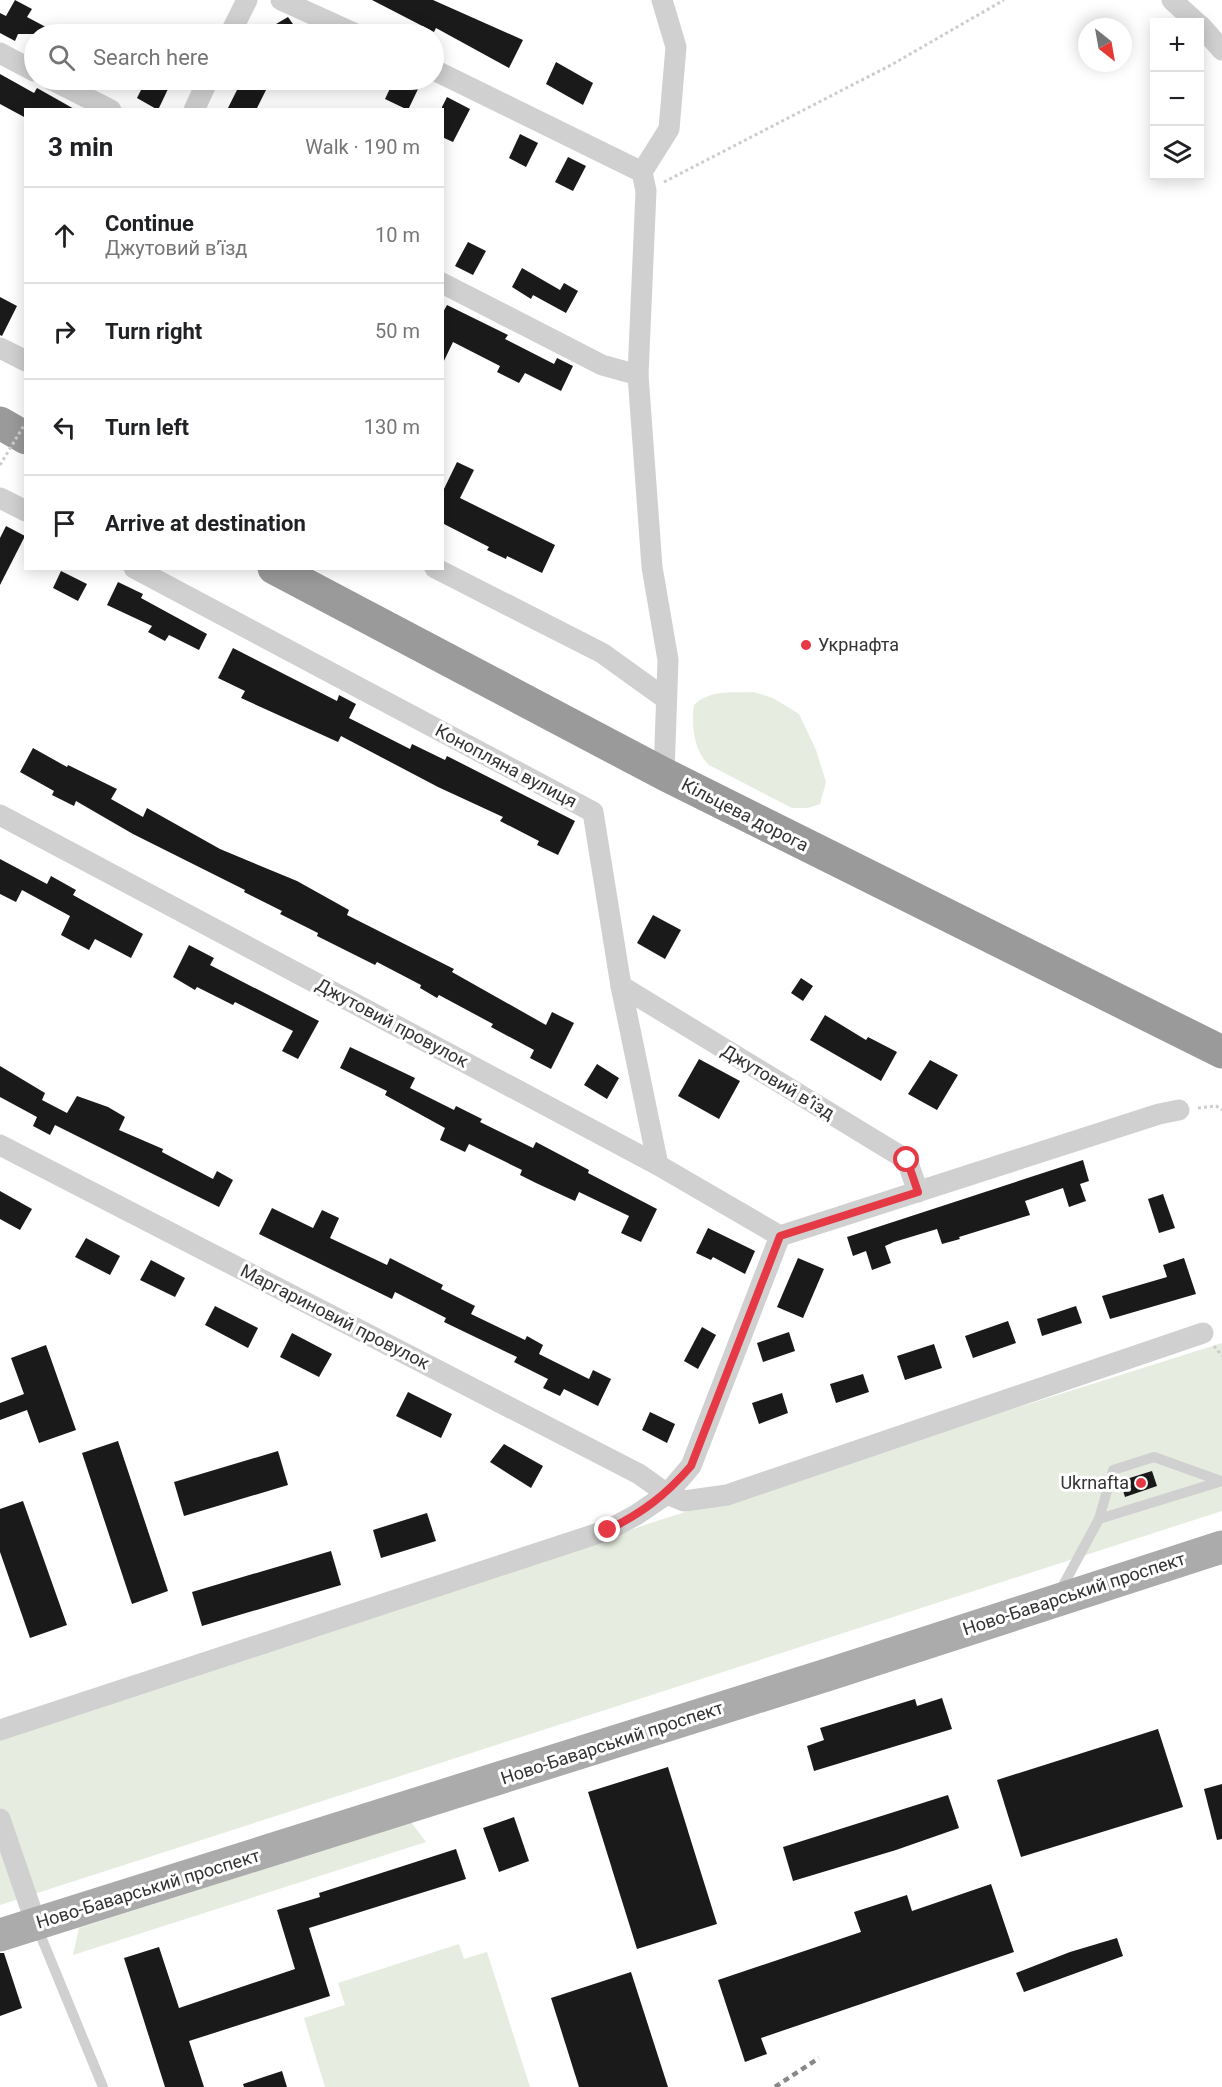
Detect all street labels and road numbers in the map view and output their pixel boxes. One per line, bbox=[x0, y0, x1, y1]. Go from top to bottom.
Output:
street label: Конопляна вулиця bbox=[432, 719, 581, 812]
street label: Кільцева дорога bbox=[678, 773, 812, 856]
street label: Джутовий провулок bbox=[312, 974, 472, 1072]
street label: Джутовий в’їзд bbox=[718, 1040, 839, 1124]
street label: Маргариновий провулок bbox=[237, 1260, 433, 1374]
street label: Ново-Баварський проспект bbox=[960, 1547, 1188, 1639]
street label: Ново-Баварський проспект bbox=[498, 1696, 726, 1788]
street label: Ново-Баварський проспект bbox=[34, 1844, 262, 1933]

